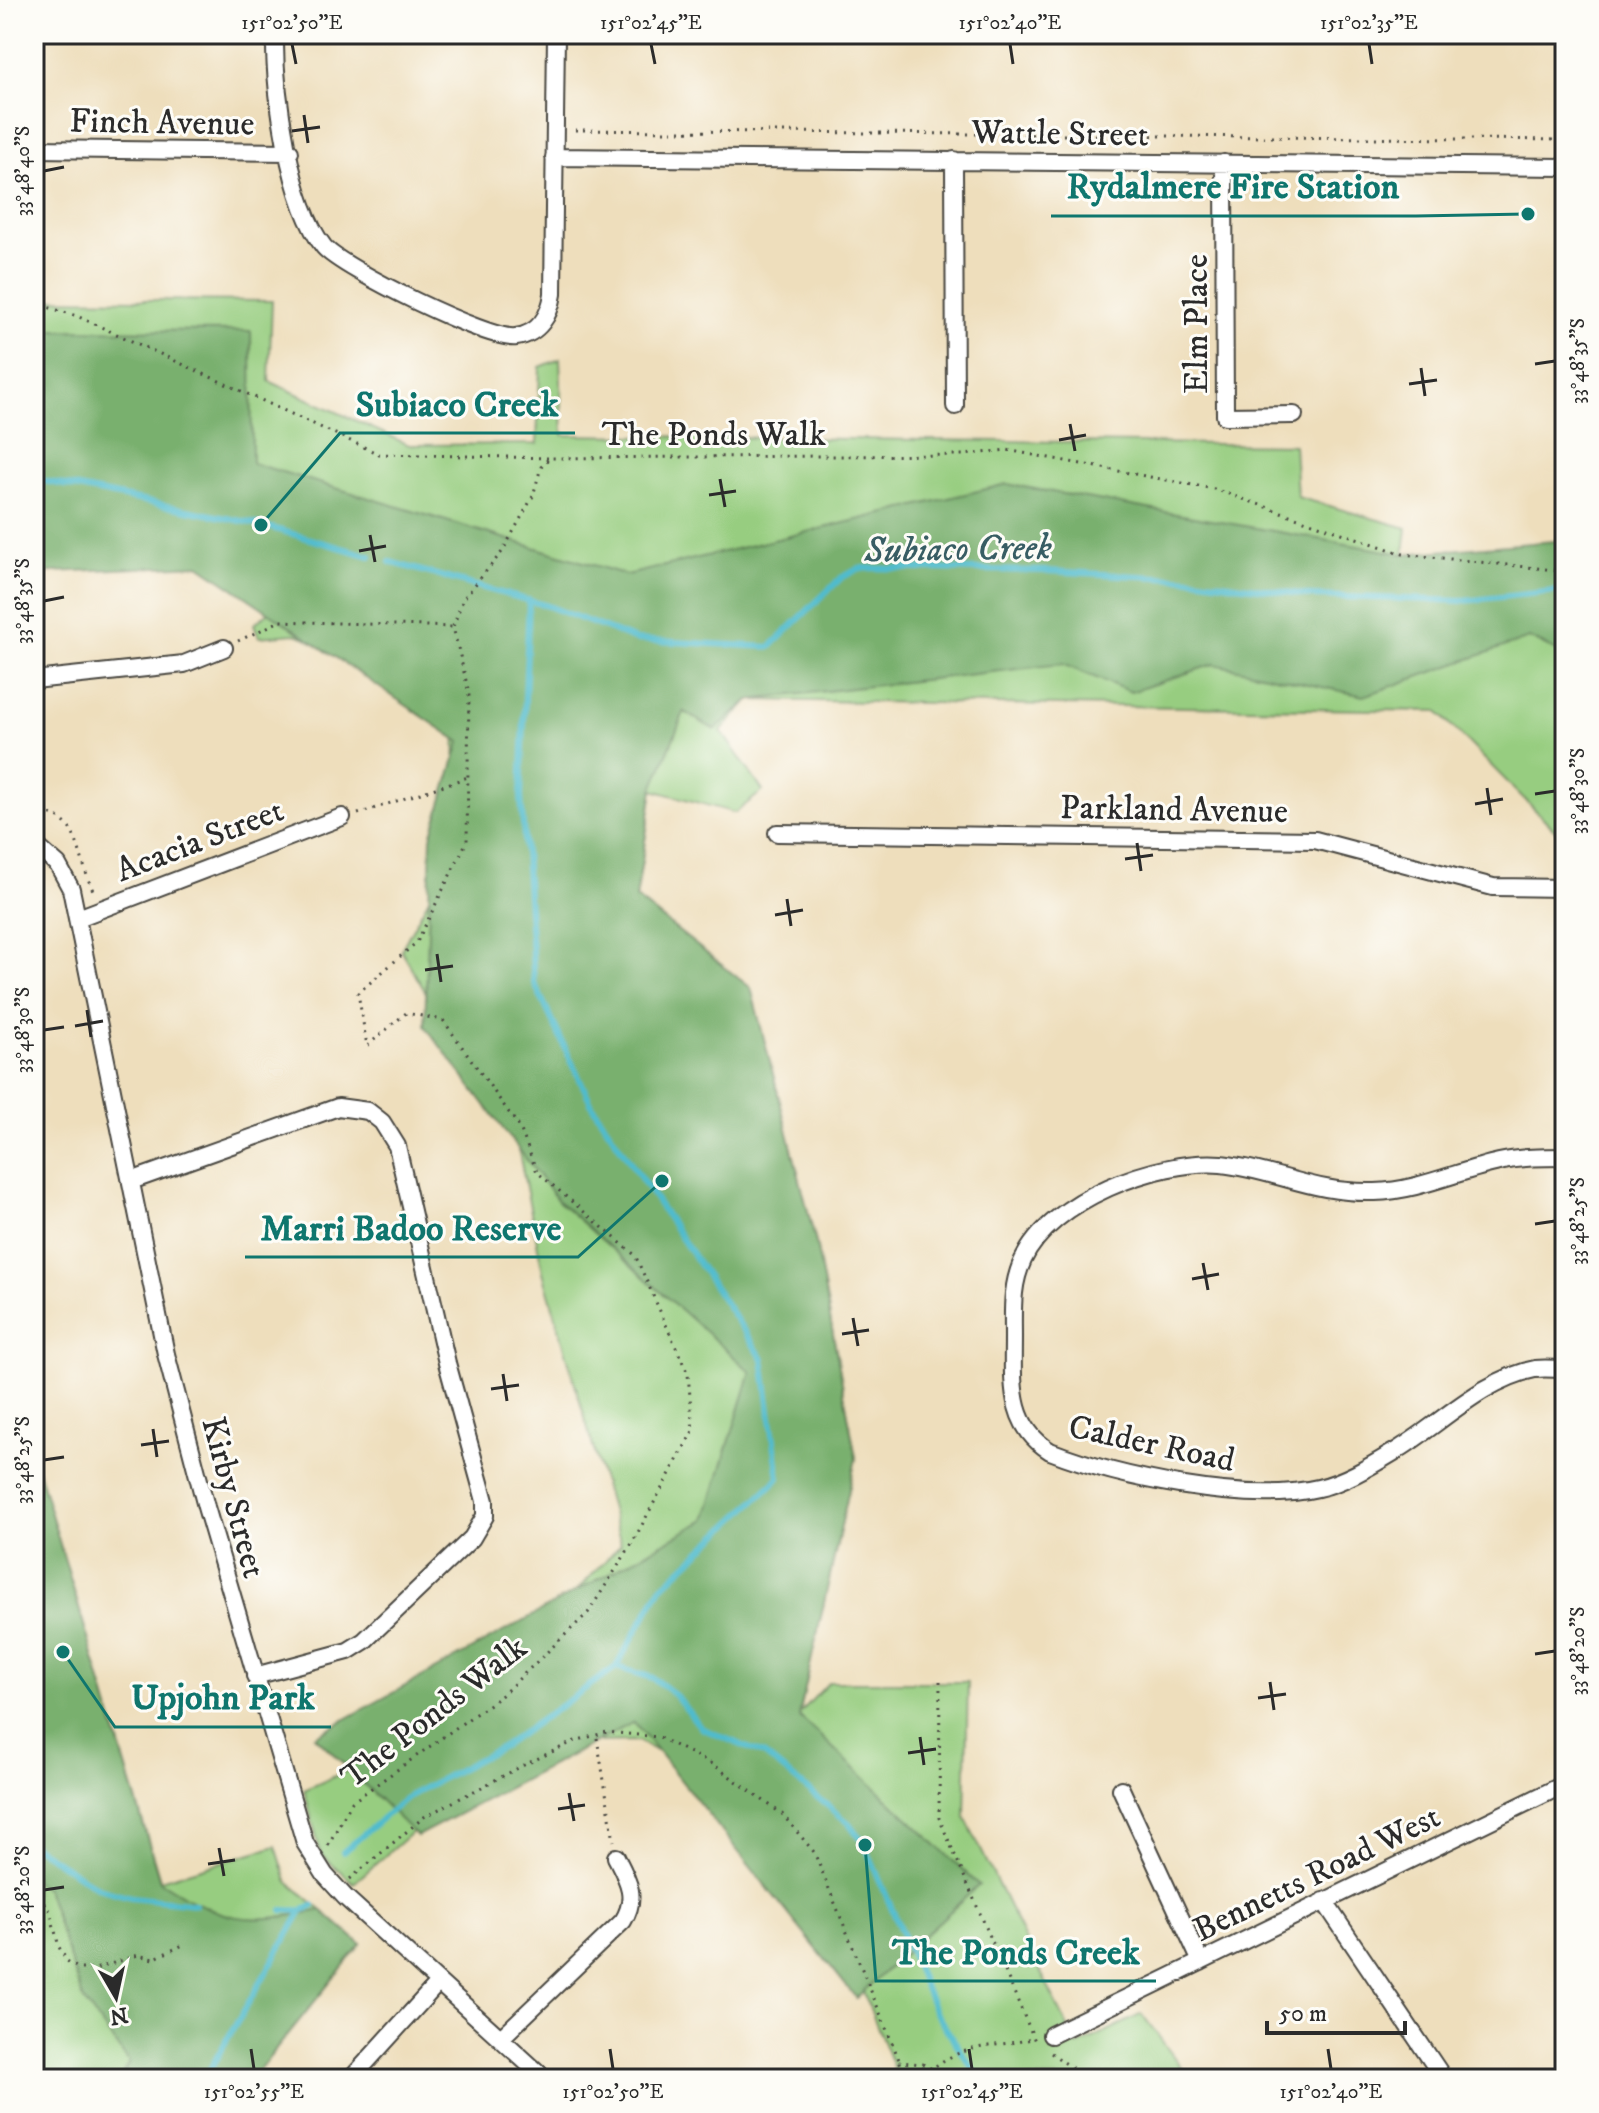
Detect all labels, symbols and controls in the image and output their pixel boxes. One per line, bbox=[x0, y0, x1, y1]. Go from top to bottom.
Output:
text: 151°02'50"E bbox=[241, 11, 343, 36]
text: 151°02'45"E bbox=[600, 11, 702, 36]
text: 151°02'40"E bbox=[959, 11, 1061, 36]
text: 151°02'35"E bbox=[1320, 11, 1418, 36]
street label: Finch Avenue bbox=[69, 100, 255, 146]
street label: Wattle Street bbox=[970, 111, 1149, 157]
text: 33°48'40"S bbox=[11, 126, 36, 216]
callout: Rydalmere Fire Station bbox=[1051, 156, 1416, 216]
text: Rydalmere Fire Station bbox=[1067, 165, 1399, 210]
street label: Elm Place bbox=[1176, 254, 1218, 394]
text: 33°48'35"S bbox=[1566, 318, 1591, 404]
callout: Subiaco Creek bbox=[340, 373, 575, 433]
text: Subiaco Creek bbox=[355, 383, 560, 428]
street label: The Ponds Walk bbox=[602, 414, 826, 456]
water label: Subiaco Creek bbox=[863, 525, 1052, 574]
text: 33°48'35"S bbox=[11, 558, 36, 644]
text: 33°48'30"S bbox=[1566, 748, 1591, 834]
street label: Parkland Avenue bbox=[1060, 787, 1288, 833]
street label: Acacia Street bbox=[110, 790, 290, 892]
text: 33°48'30"S bbox=[11, 987, 36, 1073]
text: 33°48'25"S bbox=[1566, 1177, 1591, 1265]
callout: Marri Badoo Reserve bbox=[245, 1197, 578, 1257]
text: Marri Badoo Reserve bbox=[261, 1207, 562, 1252]
street label: Calder Road bbox=[1065, 1406, 1238, 1482]
street label: Kirby Street bbox=[191, 1412, 275, 1583]
text: 33°48'25"S bbox=[11, 1416, 36, 1504]
text: 33°48'20"S bbox=[1566, 1607, 1591, 1695]
street label: The Ponds Walk bbox=[333, 1627, 536, 1798]
callout: Upjohn Park bbox=[115, 1667, 331, 1727]
text: Upjohn Park bbox=[131, 1676, 316, 1721]
street label: Bennetts Road West bbox=[1187, 1796, 1447, 1952]
text: 33°48'20"S bbox=[11, 1846, 36, 1934]
callout: The Ponds Creek bbox=[876, 1921, 1156, 1981]
text: The Ponds Creek bbox=[891, 1931, 1141, 1976]
north arrow bbox=[76, 1957, 156, 2037]
scale bar bbox=[1267, 1985, 1405, 2035]
text: 50 m bbox=[1279, 1999, 1327, 2029]
text: N bbox=[108, 2001, 130, 2030]
text: 151°02'55"E bbox=[204, 2080, 304, 2105]
text: 151°02'50"E bbox=[562, 2080, 664, 2105]
text: 151°02'45"E bbox=[921, 2080, 1023, 2105]
text: 151°02'40"E bbox=[1280, 2080, 1382, 2105]

